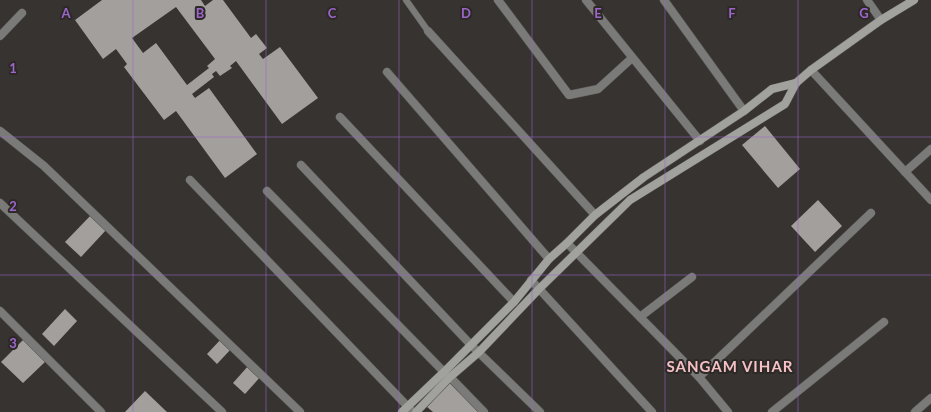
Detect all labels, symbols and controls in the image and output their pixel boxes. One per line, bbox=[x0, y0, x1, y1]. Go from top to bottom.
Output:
text: A bbox=[60, 5, 71, 21]
text: B bbox=[196, 5, 205, 21]
text: C bbox=[328, 5, 337, 21]
text: D bbox=[461, 5, 471, 21]
text: E bbox=[594, 5, 602, 21]
text: F bbox=[728, 5, 736, 21]
text: G bbox=[859, 5, 869, 21]
text: 1 bbox=[9, 60, 17, 76]
text: 2 bbox=[9, 198, 17, 214]
text: 3 bbox=[9, 335, 17, 351]
district label: SANGAM VIHAR bbox=[667, 357, 793, 375]

